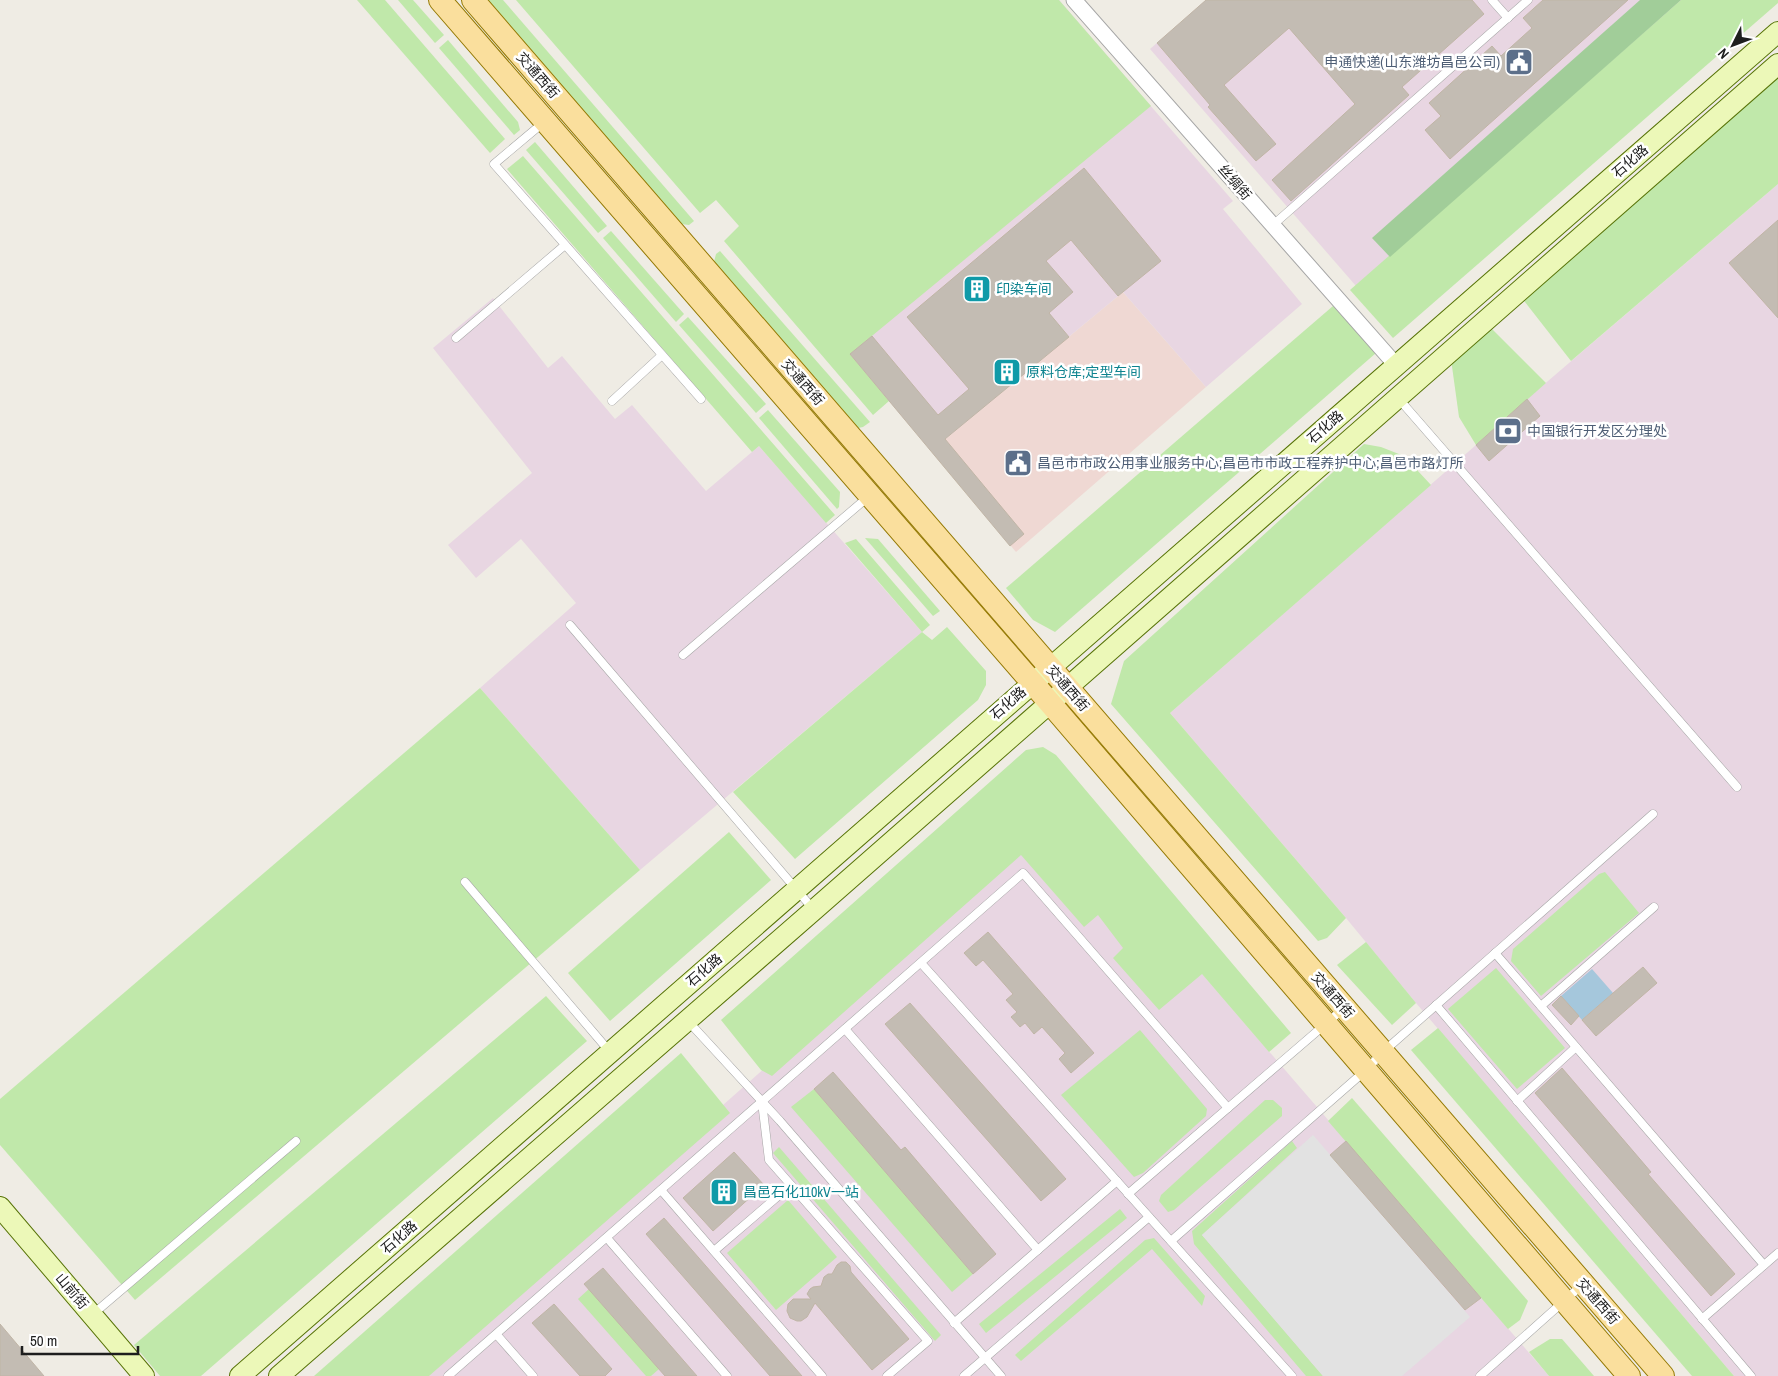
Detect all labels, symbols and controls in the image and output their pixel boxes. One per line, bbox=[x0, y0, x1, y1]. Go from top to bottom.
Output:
north arrow bbox=[1708, 20, 1758, 70]
text: N bbox=[1714, 45, 1733, 63]
public building icon: 申通快递(山东潍坊昌邑公司) bbox=[1504, 47, 1534, 77]
street label: 交通西街 bbox=[513, 48, 563, 102]
place label: 申通快递(山东潍坊昌邑公司) bbox=[1324, 53, 1500, 71]
street label: 石化路 bbox=[1608, 140, 1652, 182]
street label: 丝绸街 bbox=[1214, 160, 1256, 204]
building icon: 印染车间 bbox=[962, 274, 992, 304]
place label: 印染车间 bbox=[996, 280, 1052, 298]
street label: 交通西街 bbox=[778, 355, 828, 409]
building icon: 原料仓库;定型车间 bbox=[992, 357, 1022, 387]
place label: 原料仓库;定型车间 bbox=[1026, 363, 1141, 381]
street label: 石化路 bbox=[1303, 406, 1347, 448]
bank icon: 中国银行开发区分理处 bbox=[1493, 416, 1523, 446]
place label: 中国银行开发区分理处 bbox=[1527, 422, 1667, 440]
public building icon: 昌邑市市政公用事业服务中心;昌邑市市政工程养护中心;昌邑市路灯所 bbox=[1003, 448, 1033, 478]
place label: 昌邑市市政公用事业服务中心;昌邑市市政工程养护中心;昌邑市路灯所 bbox=[1037, 454, 1463, 472]
street label: 交通西街 bbox=[1043, 661, 1093, 715]
street label: 石化路 bbox=[986, 682, 1030, 724]
street label: 石化路 bbox=[682, 949, 726, 991]
street label: 交通西街 bbox=[1308, 968, 1358, 1022]
building icon: 昌邑石化110kV一站 bbox=[709, 1177, 739, 1207]
place label: 昌邑石化110kV一站 bbox=[743, 1183, 859, 1201]
street label: 石化路 bbox=[377, 1216, 421, 1258]
street label: 山前街 bbox=[52, 1269, 92, 1313]
street label: 交通西街 bbox=[1573, 1274, 1623, 1328]
scale bar bbox=[22, 1324, 139, 1356]
text: 50 m bbox=[30, 1330, 57, 1351]

